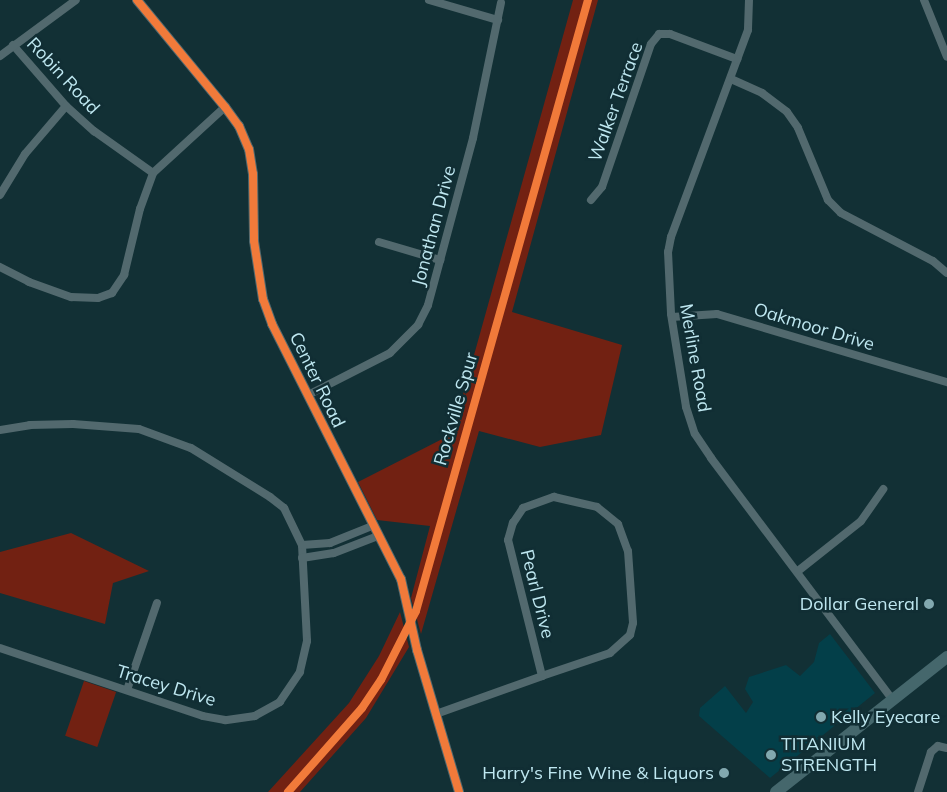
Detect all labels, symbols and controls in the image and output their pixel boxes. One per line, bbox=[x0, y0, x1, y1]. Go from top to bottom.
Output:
street label: Robin Road bbox=[22, 33, 104, 119]
street label: Walker Terrace bbox=[584, 39, 648, 165]
street label: Jonathan Drive bbox=[408, 163, 460, 289]
street label: Oakmoor Drive bbox=[751, 298, 877, 356]
street label: Merline Road bbox=[675, 302, 715, 414]
street label: Center Road bbox=[285, 329, 349, 431]
street label: Rockville Spur bbox=[430, 350, 482, 468]
street label: Pearl Drive bbox=[516, 547, 558, 641]
place label: Dollar General bbox=[800, 593, 919, 615]
marker: Dollar General bbox=[923, 598, 935, 610]
street label: Tracey Drive bbox=[114, 661, 218, 711]
place label: Kelly Eyecare bbox=[831, 706, 940, 728]
marker: Kelly Eyecare bbox=[815, 711, 827, 723]
place label: TITANIUM STRENGTH bbox=[781, 734, 877, 776]
marker: TITANIUM STRENGTH bbox=[765, 749, 777, 761]
place label: Harry's Fine Wine & Liquors bbox=[482, 762, 714, 784]
marker: Harry's Fine Wine & Liquors bbox=[718, 767, 730, 779]

